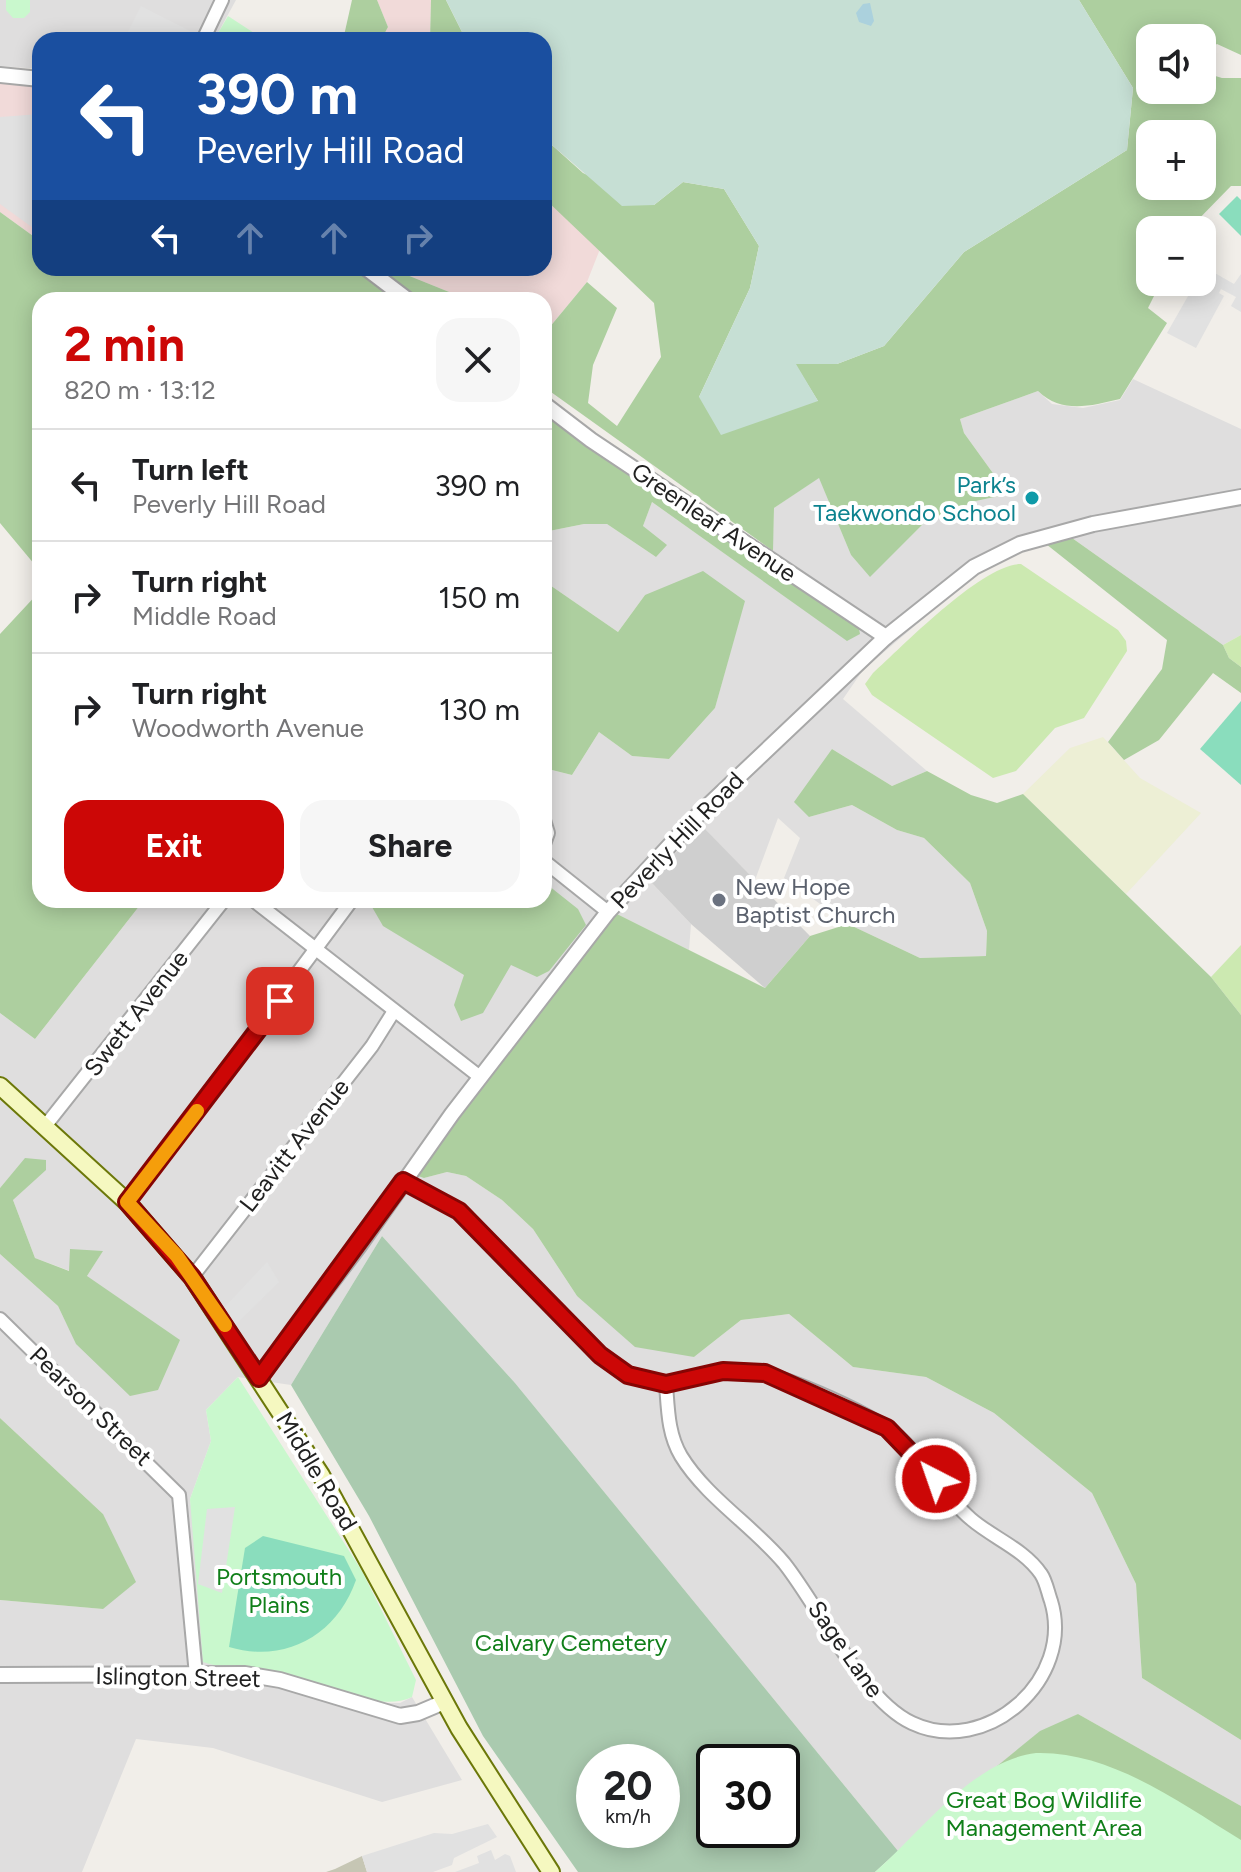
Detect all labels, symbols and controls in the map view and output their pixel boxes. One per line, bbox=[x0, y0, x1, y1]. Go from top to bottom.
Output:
map controls bbox=[1136, 24, 1216, 296]
button: sound bbox=[1136, 24, 1216, 104]
text: 390 m bbox=[196, 61, 358, 128]
icon: left bbox=[64, 64, 168, 168]
button: + bbox=[1136, 120, 1216, 200]
text: Peverly Hill Road bbox=[196, 129, 465, 172]
icon: left bbox=[144, 216, 188, 260]
icon: ahead bbox=[228, 216, 272, 260]
icon: ahead bbox=[312, 216, 356, 260]
icon: right bbox=[396, 216, 440, 260]
button: − bbox=[1136, 216, 1216, 296]
text: 2 min bbox=[64, 315, 185, 373]
button: close bbox=[436, 318, 520, 402]
text: 820 m · 13:12 bbox=[64, 374, 216, 406]
text: Turn left bbox=[132, 451, 249, 488]
street label: Greenleaf Avenue bbox=[626, 456, 802, 588]
icon: left bbox=[64, 463, 108, 507]
text: 390 m bbox=[435, 467, 520, 504]
place label: Park’s Taekwondo School bbox=[813, 470, 1016, 527]
text: Peverly Hill Road bbox=[132, 488, 326, 520]
marker: Park’s Taekwondo School bbox=[1023, 489, 1041, 507]
text: Turn right bbox=[132, 563, 267, 600]
icon: right bbox=[64, 575, 108, 619]
text: 150 m bbox=[438, 579, 520, 616]
text: Middle Road bbox=[132, 600, 277, 632]
text: Turn right bbox=[132, 675, 267, 712]
icon: right bbox=[64, 687, 108, 731]
text: 130 m bbox=[439, 691, 520, 728]
text: Woodworth Avenue bbox=[132, 712, 364, 744]
street label: Peverly Hill Road bbox=[604, 766, 750, 914]
button: Exit bbox=[64, 800, 284, 892]
button: Share bbox=[300, 800, 520, 892]
place label: New Hope Baptist Church bbox=[735, 872, 896, 929]
marker: New Hope Baptist Church bbox=[710, 891, 728, 909]
street label: Swett Avenue bbox=[78, 944, 194, 1082]
pin bbox=[246, 967, 314, 1035]
icon: arrive bbox=[258, 979, 302, 1023]
street label: Leavitt Avenue bbox=[233, 1073, 355, 1217]
street label: Pearson Street bbox=[24, 1340, 158, 1472]
street label: Middle Road bbox=[270, 1406, 364, 1536]
position arrow bbox=[894, 1437, 978, 1521]
park label: Portsmouth Plains bbox=[216, 1562, 342, 1619]
street label: Sage Lane bbox=[802, 1595, 890, 1703]
park label: Calvary Cemetery bbox=[475, 1628, 668, 1657]
street label: Islington Street bbox=[95, 1661, 261, 1693]
speed limit sign: 30 bbox=[696, 1744, 800, 1848]
text: 20 bbox=[603, 1762, 653, 1810]
park label: Great Bog Wildlife Management Area bbox=[946, 1785, 1143, 1842]
text: km/h bbox=[605, 1804, 651, 1828]

